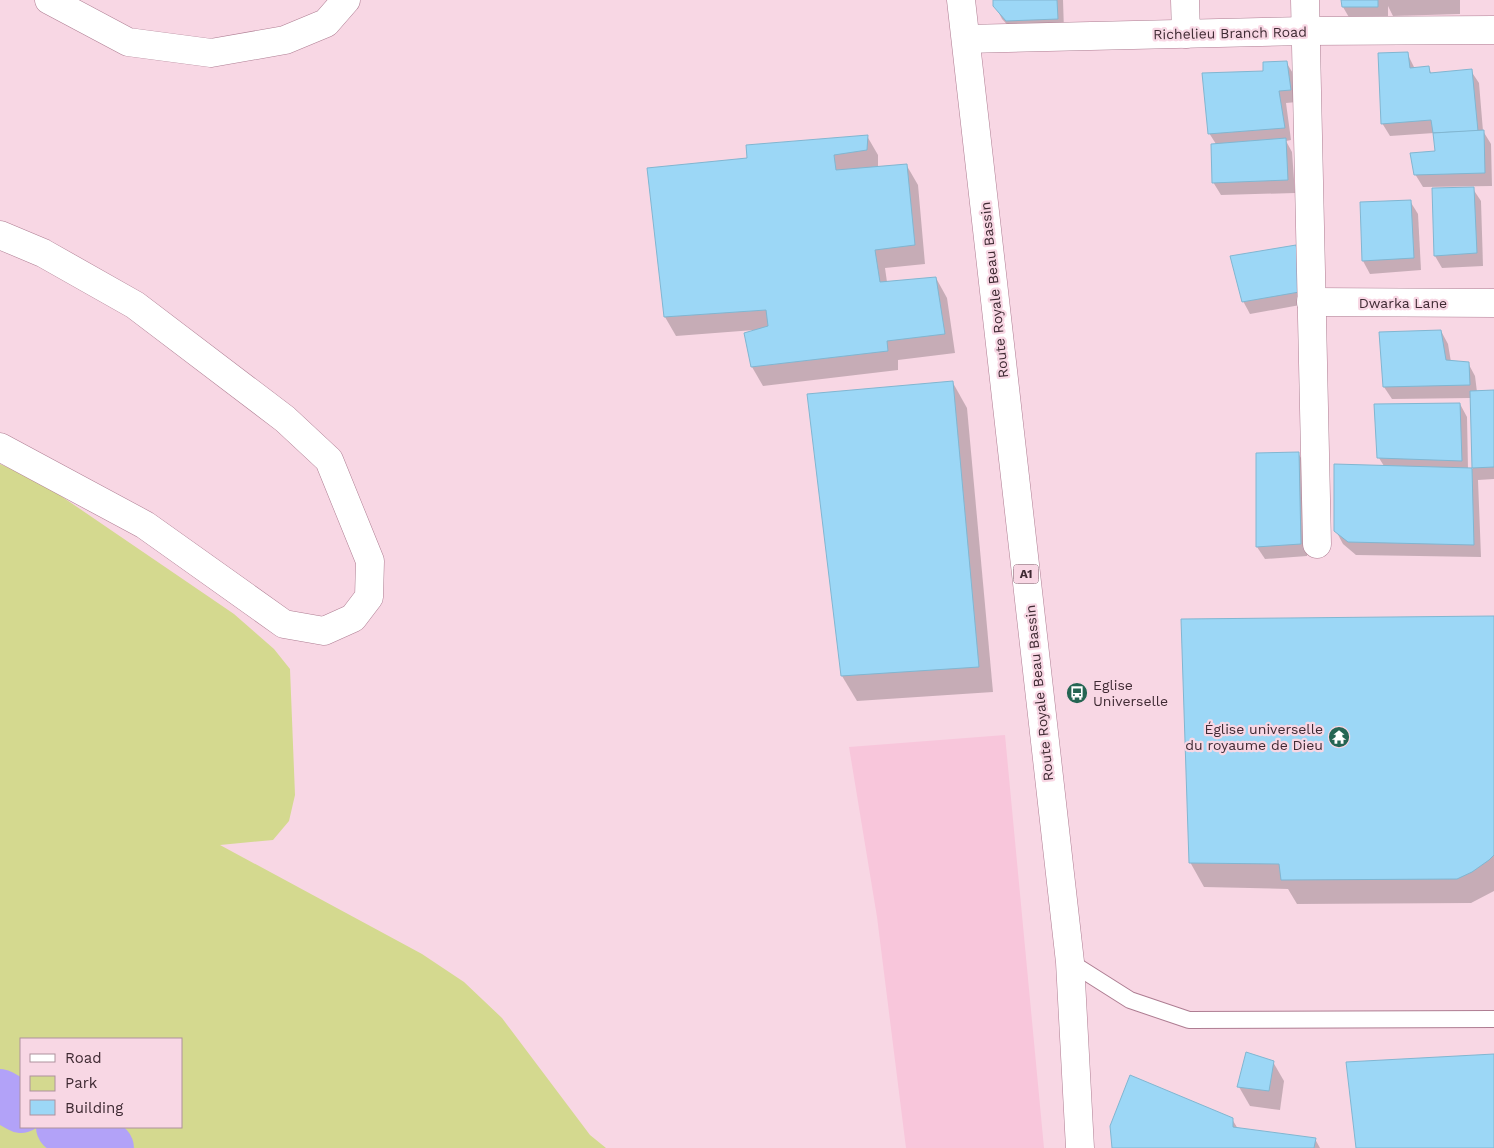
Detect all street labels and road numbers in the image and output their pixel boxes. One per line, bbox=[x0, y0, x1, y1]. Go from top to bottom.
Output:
street label: Richelieu Branch Road bbox=[1153, 24, 1307, 42]
street label: Route Royale Beau Bassin bbox=[977, 201, 1011, 379]
street label: Dwarka Lane bbox=[1359, 295, 1447, 311]
road number: A1 bbox=[1014, 564, 1038, 584]
street label: Route Royale Beau Bassin bbox=[1022, 604, 1056, 782]

